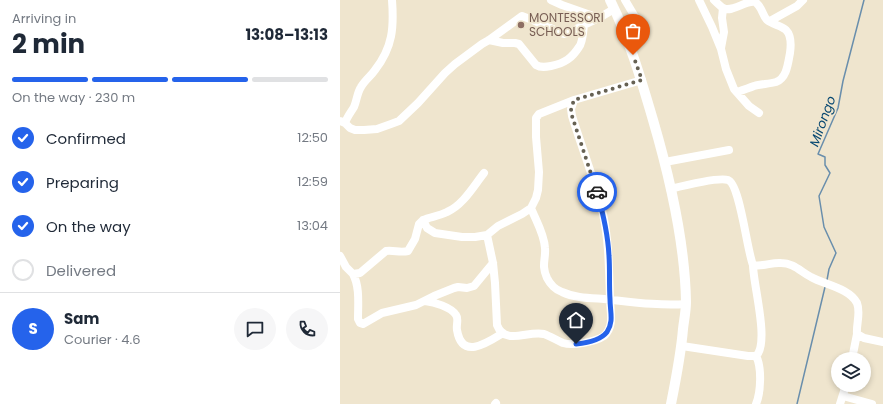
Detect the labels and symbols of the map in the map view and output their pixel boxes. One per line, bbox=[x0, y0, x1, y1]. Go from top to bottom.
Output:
place label: MONTESSORI SCHOOLS bbox=[529, 9, 604, 40]
pin bbox=[616, 14, 650, 55]
marker: MONTESSORI SCHOOLS bbox=[516, 20, 526, 30]
water label: Mirongo bbox=[804, 93, 840, 149]
courier bbox=[577, 172, 617, 212]
pin bbox=[559, 303, 593, 344]

